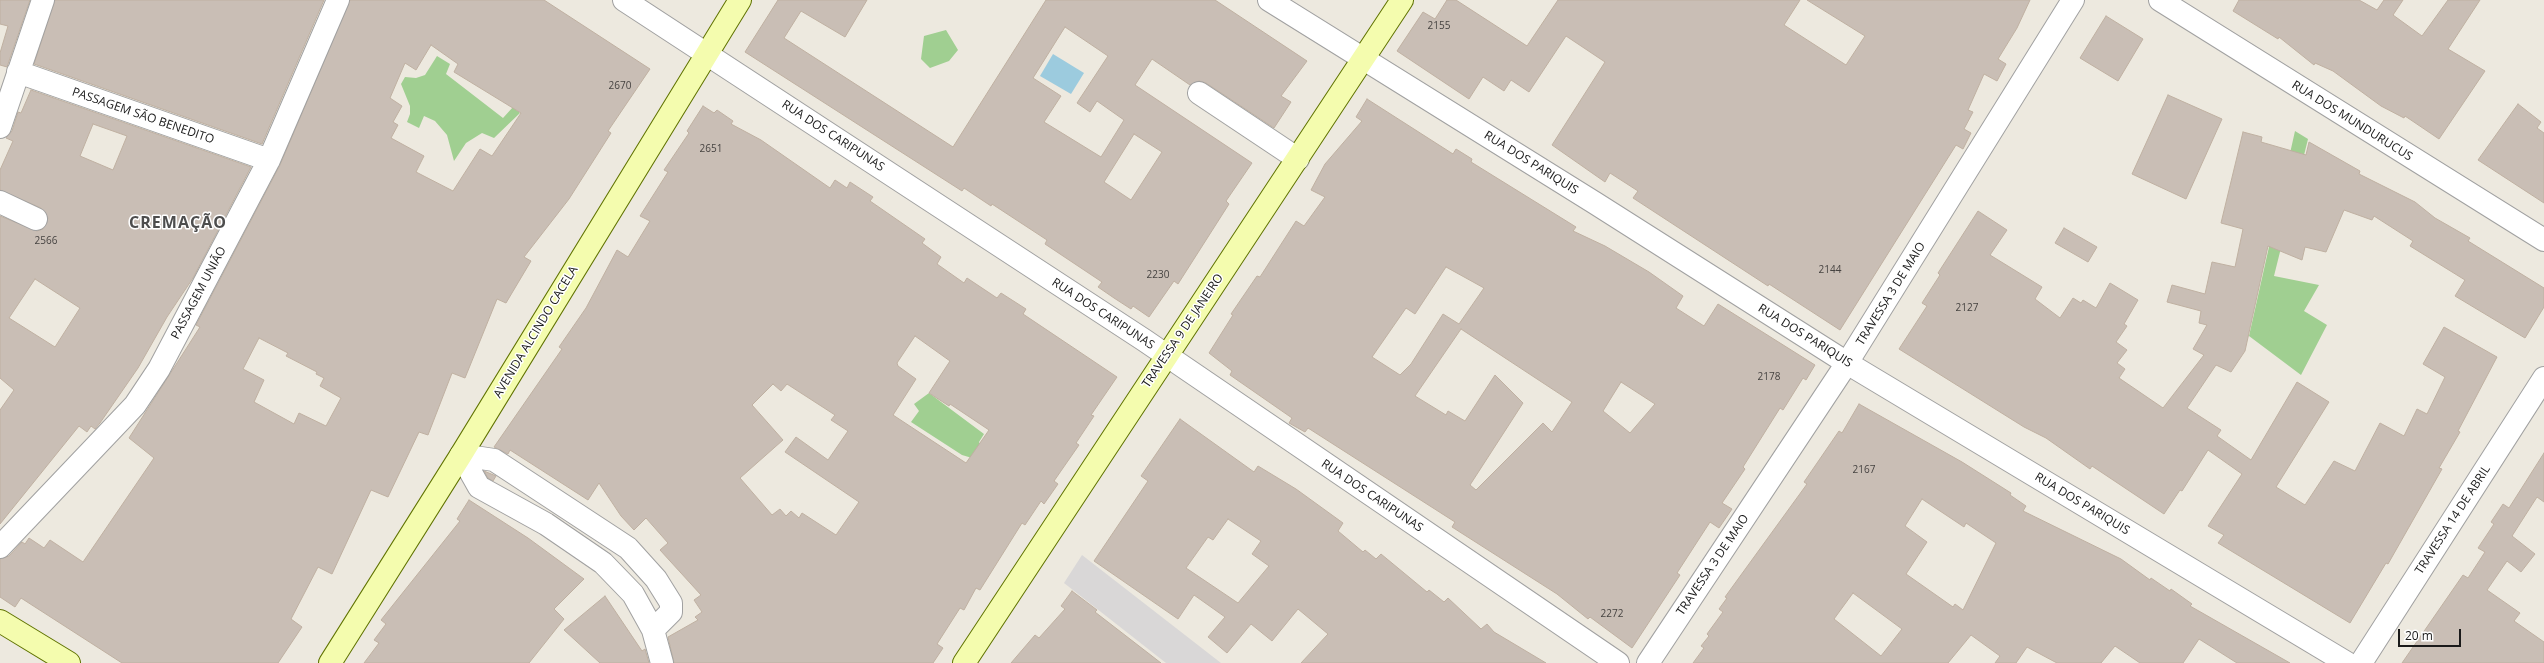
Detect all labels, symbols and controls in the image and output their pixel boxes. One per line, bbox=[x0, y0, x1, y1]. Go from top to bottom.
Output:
house number: 2155 bbox=[1428, 20, 1450, 32]
street label: RUA DOS MUNDURUCUS bbox=[2289, 78, 2415, 164]
house number: 2670 bbox=[609, 80, 631, 92]
street label: PASSAGEM SÃO BENEDITO bbox=[70, 85, 216, 147]
street label: RUA DOS CARIPUNAS bbox=[779, 97, 887, 175]
street label: RUA DOS PARIQUIS bbox=[1481, 128, 1581, 198]
house number: 2651 bbox=[700, 143, 722, 155]
district label: CREMAÇÃO bbox=[129, 213, 227, 233]
house number: 2566 bbox=[35, 235, 57, 247]
street label: TRAVESSA 3 DE MAIO bbox=[1853, 240, 1929, 348]
street label: PASSAGEM UNIÃO bbox=[168, 244, 230, 342]
street label: AVENIDA ALCINDO CACELA bbox=[491, 263, 581, 401]
house number: 2144 bbox=[1819, 264, 1841, 276]
house number: 2230 bbox=[1147, 269, 1169, 281]
street label: TRAVESSA 9 DE JANEIRO bbox=[1139, 271, 1227, 391]
street label: RUA DOS CARIPUNAS bbox=[1049, 275, 1157, 353]
street label: RUA DOS PARIQUIS bbox=[1755, 301, 1855, 371]
house number: 2127 bbox=[1956, 302, 1978, 314]
house number: 2178 bbox=[1758, 371, 1780, 383]
street label: RUA DOS CARIPUNAS bbox=[1318, 457, 1426, 535]
street label: TRAVESSA 14 DE ABRIL bbox=[2412, 463, 2494, 577]
house number: 2167 bbox=[1853, 464, 1875, 476]
street label: RUA DOS PARIQUIS bbox=[2032, 470, 2132, 538]
street label: TRAVESSA 3 DE MAIO bbox=[1674, 512, 1752, 618]
house number: 2272 bbox=[1601, 608, 1623, 620]
scale bar bbox=[2400, 621, 2463, 647]
text: 20 m bbox=[2405, 627, 2433, 644]

